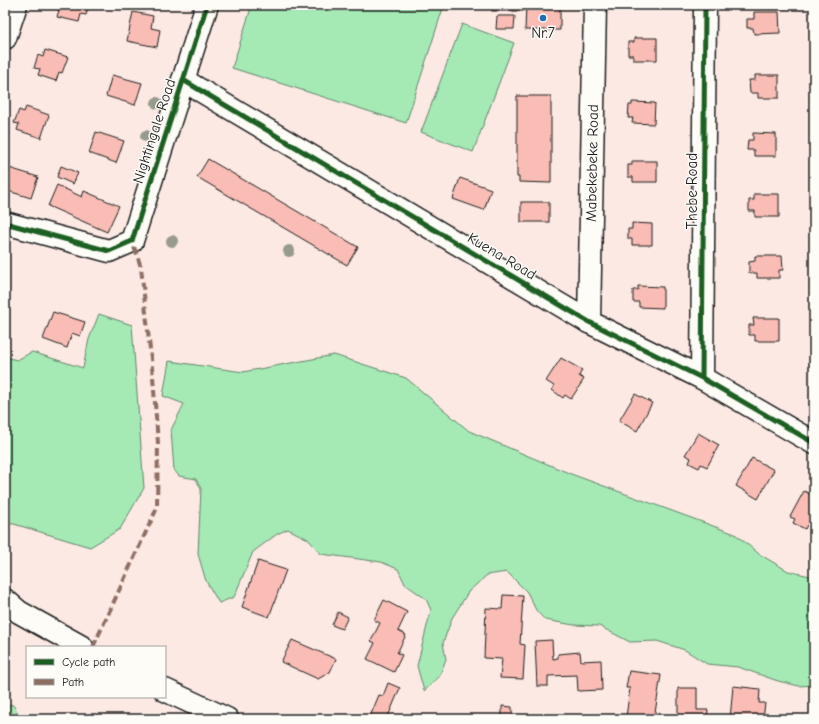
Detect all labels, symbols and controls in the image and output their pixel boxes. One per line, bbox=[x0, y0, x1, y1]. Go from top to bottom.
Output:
marker: Nr.7 bbox=[538, 13, 548, 23]
place label: Nr.7 bbox=[531, 24, 555, 42]
street label: Nightingale Road bbox=[129, 76, 179, 186]
street label: Mabekebeke Road bbox=[582, 104, 602, 222]
street label: Thebe Road bbox=[683, 153, 701, 229]
street label: Kuena Road bbox=[464, 228, 540, 284]
legend bbox=[26, 646, 166, 698]
text: Cycle path bbox=[62, 655, 115, 669]
text: Path bbox=[62, 675, 84, 689]

